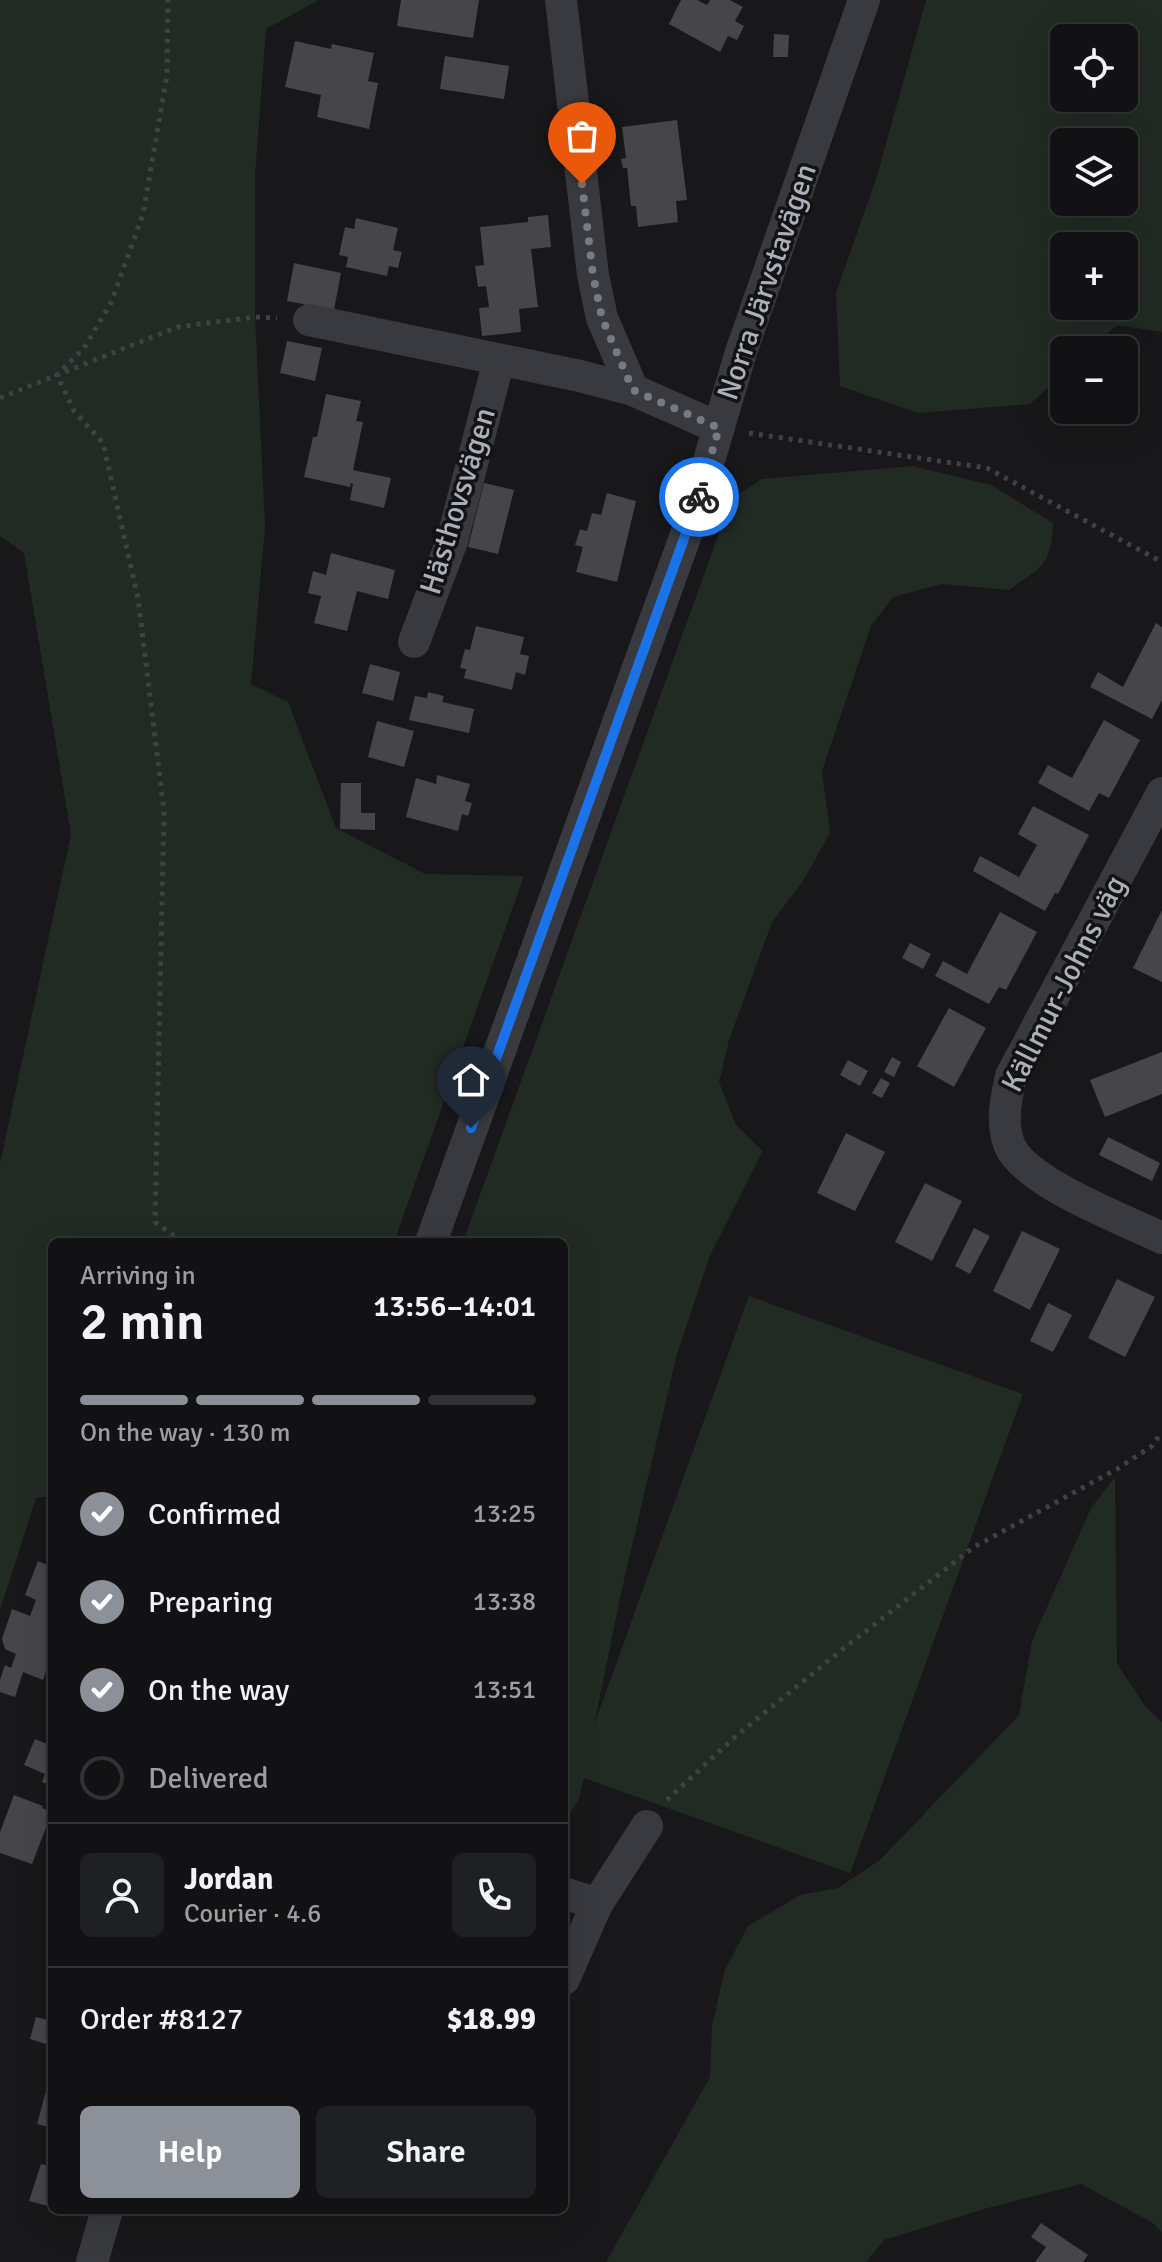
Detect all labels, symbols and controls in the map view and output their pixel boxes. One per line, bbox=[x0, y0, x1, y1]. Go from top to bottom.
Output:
map controls bbox=[1050, 24, 1138, 424]
button: locate bbox=[1050, 24, 1138, 112]
pin bbox=[548, 102, 616, 184]
icon: bag bbox=[560, 114, 604, 158]
button: layers bbox=[1050, 128, 1138, 216]
street label: Norra Järvstavägen bbox=[709, 159, 825, 405]
button: + bbox=[1050, 232, 1138, 320]
button: − bbox=[1050, 336, 1138, 424]
street label: Hästhovsvägen bbox=[412, 403, 504, 599]
courier bbox=[659, 457, 739, 537]
icon: bike bbox=[677, 475, 721, 519]
street label: Källmur-Johns väg bbox=[994, 870, 1134, 1098]
pin bbox=[437, 1046, 505, 1128]
icon: home bbox=[449, 1058, 493, 1102]
text: Arriving in bbox=[80, 1260, 196, 1292]
text: 13:56–14:01 bbox=[373, 1288, 536, 1325]
text: 2 min bbox=[80, 1290, 205, 1354]
text: On the way · 130 m bbox=[80, 1417, 290, 1449]
icon: check bbox=[80, 1492, 124, 1536]
text: Confirmed bbox=[148, 1496, 281, 1533]
text: 13:25 bbox=[473, 1498, 536, 1530]
icon: check bbox=[80, 1580, 124, 1624]
text: Preparing bbox=[148, 1584, 273, 1621]
text: 13:38 bbox=[473, 1586, 536, 1618]
icon: check bbox=[80, 1668, 124, 1712]
text: On the way bbox=[148, 1672, 289, 1709]
text: 13:51 bbox=[473, 1674, 536, 1706]
text: Delivered bbox=[148, 1760, 269, 1797]
button: person bbox=[80, 1853, 164, 1937]
button: phone bbox=[452, 1853, 536, 1937]
text: Jordan bbox=[184, 1861, 273, 1898]
text: Courier · 4.6 bbox=[184, 1898, 321, 1930]
text: Order #8127 bbox=[80, 2001, 243, 2038]
text: $18.99 bbox=[446, 2001, 536, 2038]
button: Help bbox=[80, 2106, 300, 2198]
button: Share bbox=[316, 2106, 536, 2198]

